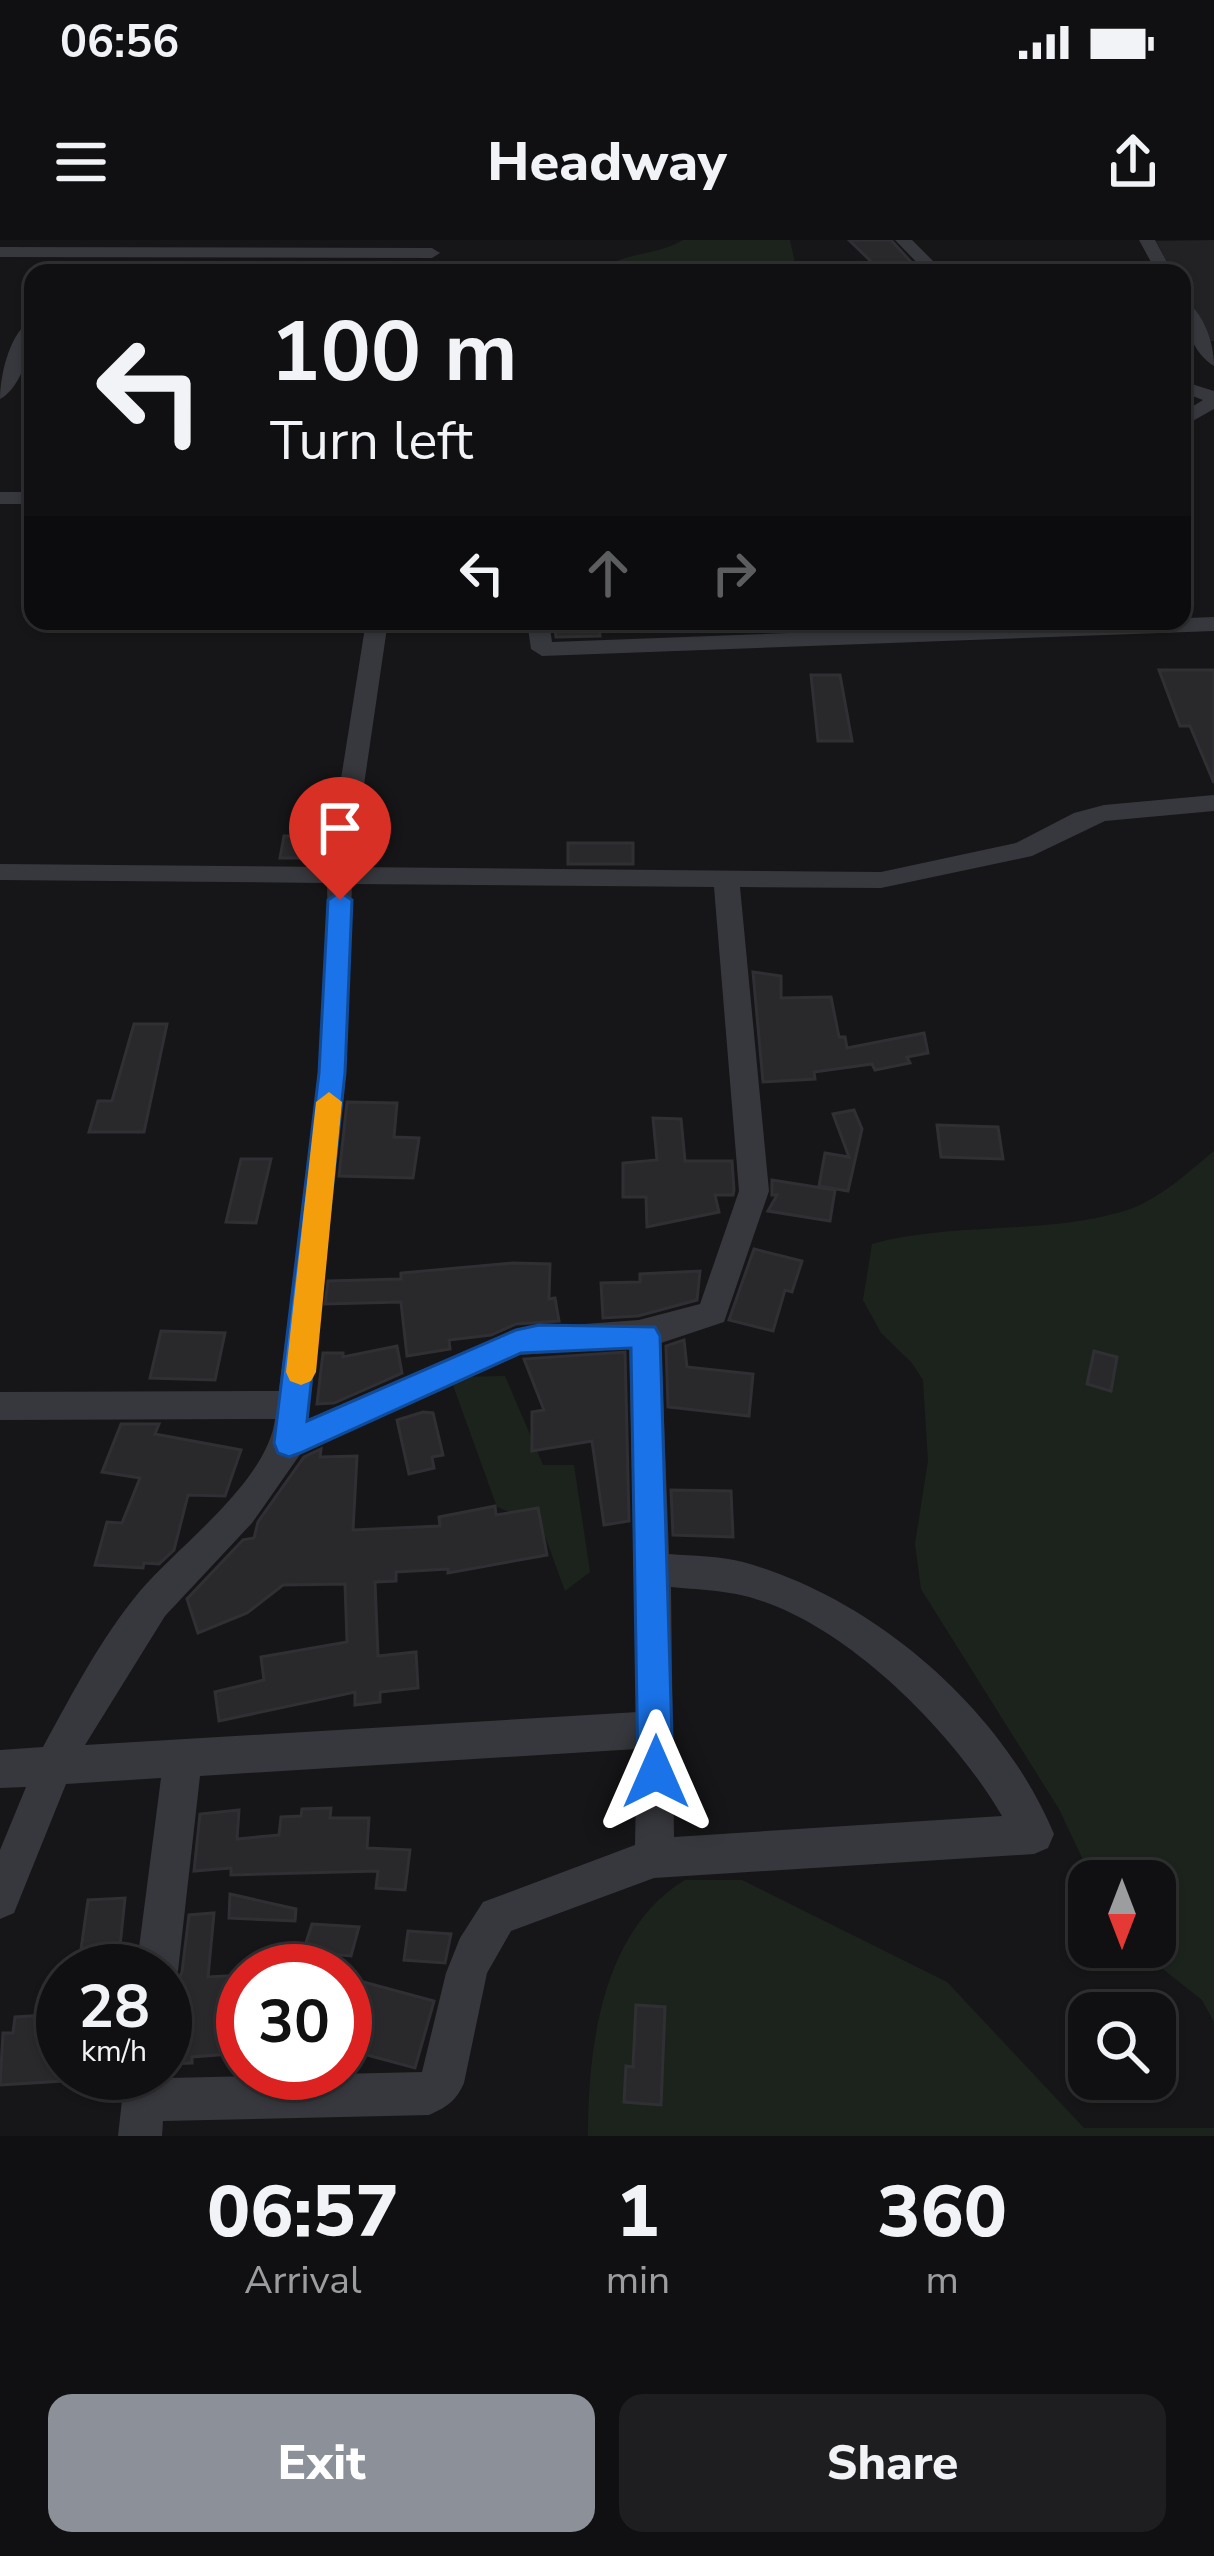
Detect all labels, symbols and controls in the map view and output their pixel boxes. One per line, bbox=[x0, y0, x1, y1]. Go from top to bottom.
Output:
text: 06:56 bbox=[60, 12, 179, 73]
text: Headway bbox=[487, 125, 727, 199]
icon: menu bbox=[48, 129, 114, 195]
icon: share bbox=[1100, 129, 1166, 195]
text: 100 m bbox=[270, 295, 518, 410]
icon: left bbox=[72, 312, 228, 468]
text: Turn left bbox=[270, 404, 473, 478]
icon: left bbox=[449, 540, 515, 606]
icon: ahead bbox=[575, 540, 641, 606]
icon: right bbox=[701, 540, 767, 606]
pin bbox=[289, 777, 391, 900]
icon: arrive bbox=[307, 795, 373, 861]
position arrow bbox=[593, 1709, 719, 1835]
north arrow bbox=[1068, 1860, 1176, 1968]
map controls bbox=[1068, 1860, 1176, 2100]
speed limit sign: 30 bbox=[216, 1944, 372, 2100]
text: 28 bbox=[78, 1966, 150, 2048]
button: search bbox=[1068, 1992, 1176, 2100]
text: km/h bbox=[81, 2031, 147, 2072]
text: 06:57 bbox=[207, 2163, 399, 2261]
text: 1 bbox=[616, 2163, 660, 2261]
text: 360 bbox=[877, 2163, 1007, 2261]
text: Arrival bbox=[244, 2254, 361, 2307]
text: min bbox=[606, 2254, 670, 2307]
text: m bbox=[925, 2254, 959, 2307]
button: Exit bbox=[48, 2394, 595, 2532]
button: Share bbox=[619, 2394, 1166, 2532]

